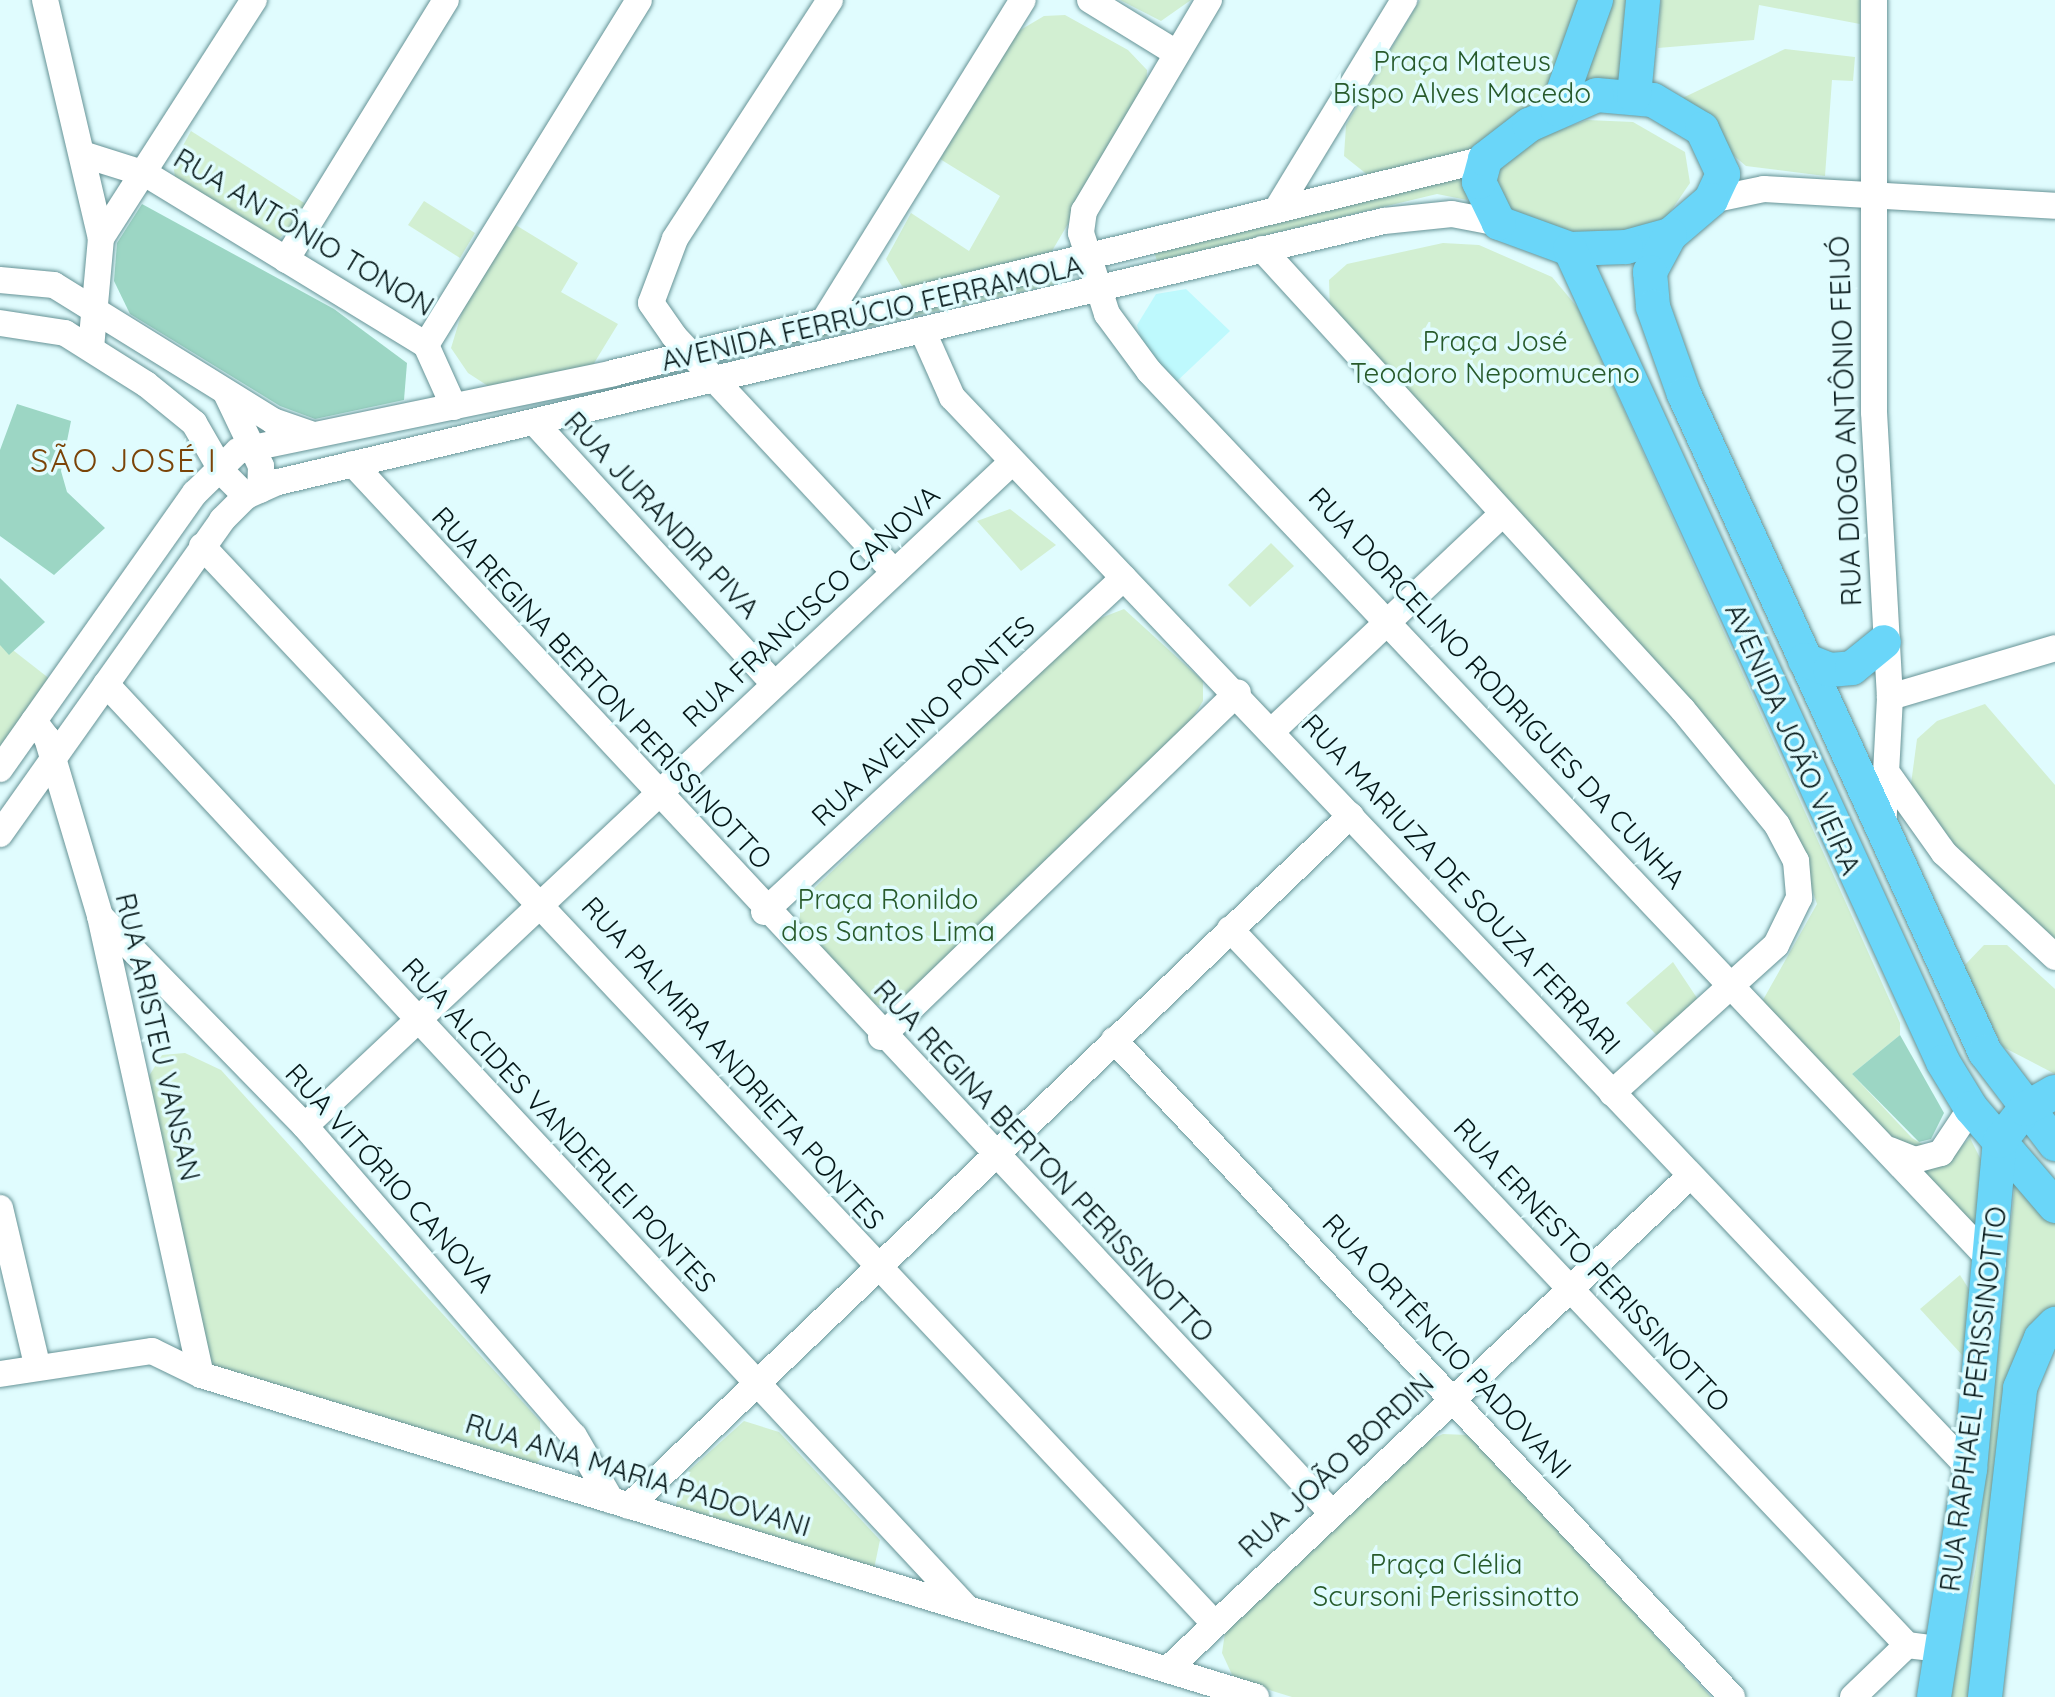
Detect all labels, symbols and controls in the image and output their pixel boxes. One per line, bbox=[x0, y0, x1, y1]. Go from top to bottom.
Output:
park label: Praça Mateus Bispo Alves Macedo bbox=[1333, 44, 1591, 110]
street label: RUA ANTÔNIO TONON bbox=[168, 141, 440, 323]
street label: RUA DIOGO ANTÔNIO FEIJÓ bbox=[1822, 235, 1868, 607]
street label: AVENIDA FERRÚCIO FERRAMOLA bbox=[658, 248, 1086, 378]
park label: Praça José Teodoro Nepomuceno bbox=[1350, 324, 1640, 390]
street label: RUA JURANDIR PIVA bbox=[558, 405, 766, 625]
district label: SÃO JOSÉ I bbox=[30, 441, 218, 479]
street label: RUA FRANCISCO CANOVA bbox=[675, 478, 947, 734]
street label: RUA DORCELINO RODRIGUES DA CUNHA bbox=[1302, 480, 1692, 896]
street label: RUA REGINA BERTON PERISSINOTTO bbox=[425, 500, 779, 876]
street label: AVENIDA JOÃO VIEIRA bbox=[1718, 598, 1868, 880]
street label: RUA AVELINO PONTES bbox=[805, 609, 1041, 833]
street label: RUA MARIUZA DE SOUZA FERRARI bbox=[1294, 707, 1628, 1061]
park label: Praça Ronildo dos Santos Lima bbox=[781, 882, 995, 948]
street label: RUA ARISTEU VANSAN bbox=[109, 890, 207, 1184]
street label: RUA PALMIRA ANDRIETA PONTES bbox=[575, 890, 891, 1236]
street label: RUA ALCIDES VANDERLEI PONTES bbox=[395, 951, 723, 1299]
street label: RUA REGINA BERTON PERISSINOTTO bbox=[867, 973, 1221, 1349]
street label: RUA VITÓRIO CANOVA bbox=[278, 1057, 502, 1299]
street label: RUA ERNESTO PERISSINOTTO bbox=[1447, 1111, 1737, 1419]
street label: RUA RAPHAEL PERISSINOTTO bbox=[1933, 1204, 2013, 1594]
street label: RUA ORTÊNCIO PADOVANI bbox=[1316, 1207, 1578, 1485]
street label: RUA JOÃO BORDIN bbox=[1231, 1366, 1441, 1564]
street label: RUA ANA MARIA PADOVANI bbox=[461, 1406, 815, 1544]
park label: Praça Clélia Scursoni Perissinotto bbox=[1313, 1547, 1579, 1613]

